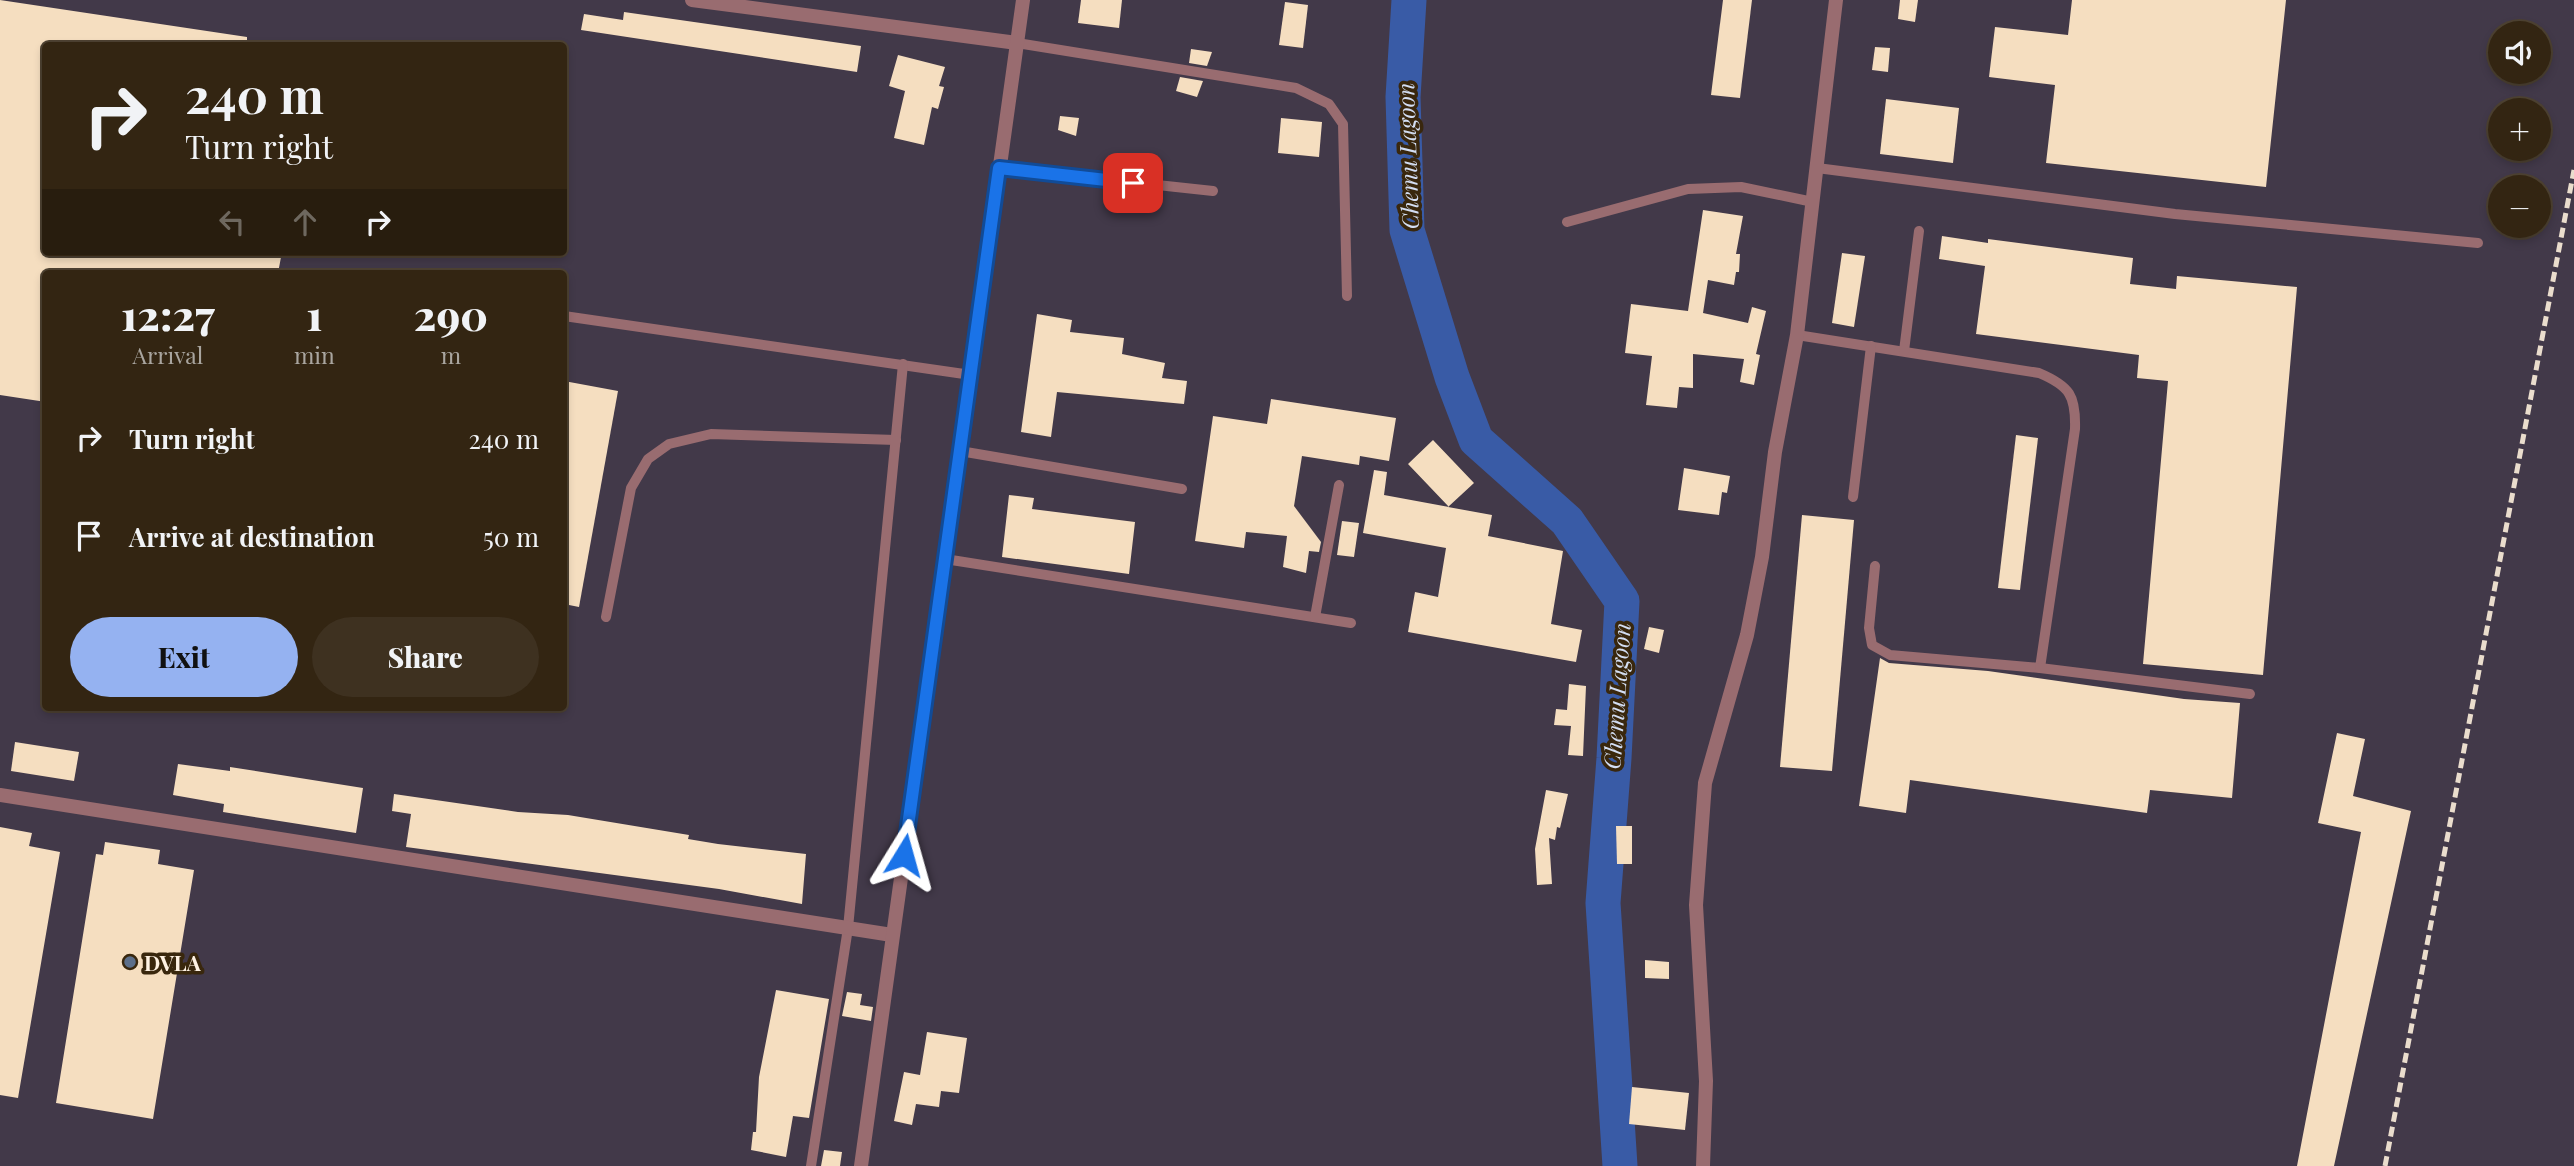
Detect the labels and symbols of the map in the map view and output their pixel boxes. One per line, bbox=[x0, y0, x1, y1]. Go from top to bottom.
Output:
water label: Chemu Lagoon bbox=[1389, 82, 1425, 230]
pin bbox=[1103, 153, 1163, 213]
water label: Chemu Lagoon bbox=[1595, 622, 1637, 770]
position arrow bbox=[867, 818, 941, 892]
place label: DVLA bbox=[144, 948, 202, 976]
marker: DVLA bbox=[122, 954, 138, 970]

